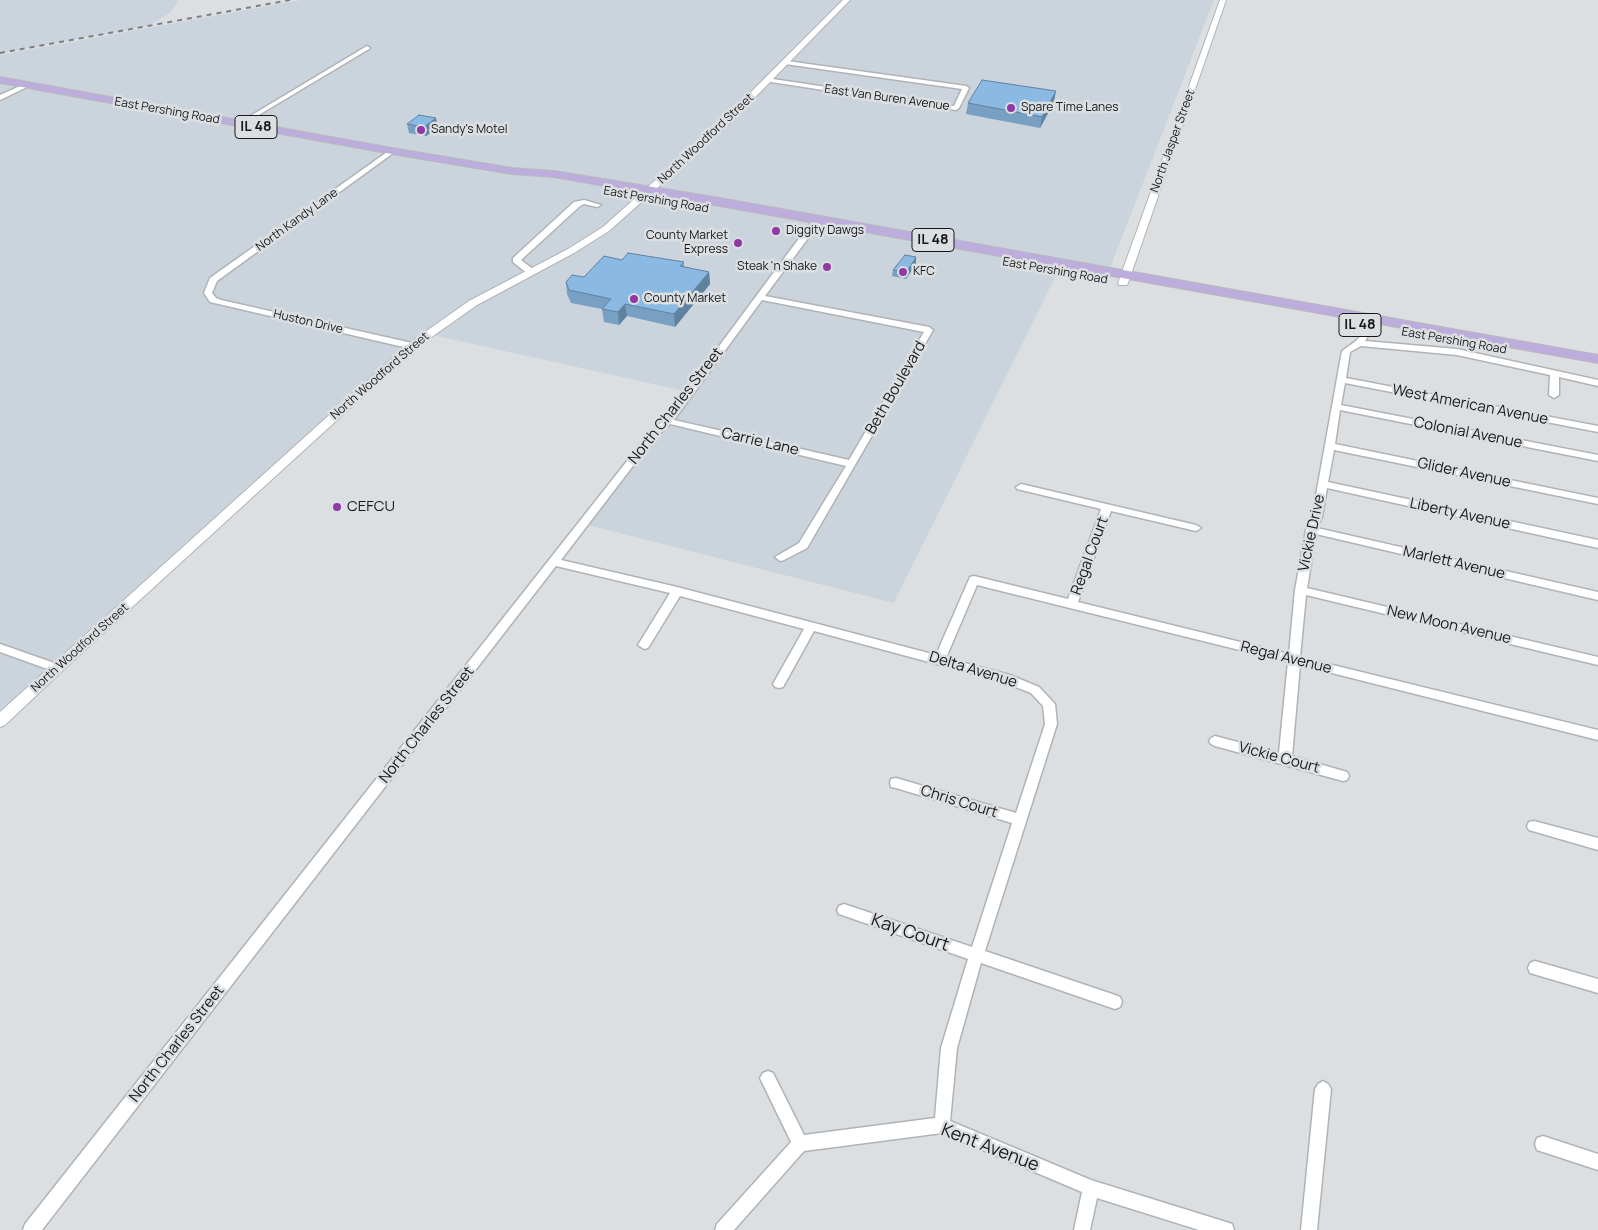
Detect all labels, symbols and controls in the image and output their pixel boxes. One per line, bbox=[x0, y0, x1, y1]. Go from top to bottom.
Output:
street label: East Van Buren Avenue bbox=[824, 82, 950, 114]
street label: North Jasper Street bbox=[1148, 88, 1198, 194]
street label: North Woodford Street bbox=[655, 91, 757, 187]
street label: East Pershing Road bbox=[113, 95, 221, 127]
place label: Spare Time Lanes bbox=[1021, 101, 1118, 115]
marker: Spare Time Lanes bbox=[1005, 102, 1017, 114]
road number: IL 48 bbox=[235, 115, 277, 138]
place label: Sandy's Motel bbox=[431, 123, 507, 137]
marker: Sandy's Motel bbox=[415, 124, 427, 136]
street label: East Pershing Road bbox=[602, 184, 710, 216]
street label: North Kandy Lane bbox=[253, 185, 341, 255]
place label: Diggity Dawgs bbox=[786, 224, 864, 238]
marker: Diggity Dawgs bbox=[770, 225, 782, 237]
road number: IL 48 bbox=[912, 228, 954, 252]
place label: County Market Express bbox=[646, 229, 728, 257]
marker: County Market Express bbox=[732, 237, 744, 249]
street label: East Pershing Road bbox=[1001, 255, 1109, 287]
place label: Steak 'n Shake bbox=[737, 260, 817, 274]
marker: Steak 'n Shake bbox=[821, 261, 833, 273]
place label: KFC bbox=[913, 265, 935, 279]
marker: KFC bbox=[897, 266, 909, 278]
place label: County Market bbox=[644, 292, 726, 306]
marker: County Market bbox=[628, 293, 640, 305]
street label: Huston Drive bbox=[272, 307, 344, 337]
road number: IL 48 bbox=[1339, 314, 1381, 336]
street label: East Pershing Road bbox=[1400, 325, 1508, 357]
street label: North Woodford Street bbox=[328, 329, 432, 423]
street label: Beth Boulevard bbox=[862, 338, 930, 438]
street label: North Charles Street bbox=[625, 344, 727, 468]
street label: West American Avenue bbox=[1390, 381, 1550, 429]
street label: Colonial Avenue bbox=[1412, 414, 1524, 452]
street label: Carrie Lane bbox=[720, 424, 800, 460]
street label: Glider Avenue bbox=[1416, 454, 1512, 492]
street label: Vickie Drive bbox=[1295, 493, 1329, 573]
street label: Liberty Avenue bbox=[1408, 495, 1512, 533]
place label: CEFCU bbox=[347, 498, 395, 516]
marker: CEFCU bbox=[331, 501, 343, 513]
street label: Regal Court bbox=[1068, 514, 1112, 598]
street label: Marlett Avenue bbox=[1401, 543, 1507, 583]
street label: North Woodford Street bbox=[28, 601, 132, 695]
street label: New Moon Avenue bbox=[1385, 602, 1513, 648]
street label: Regal Avenue bbox=[1239, 638, 1333, 678]
street label: Delta Avenue bbox=[927, 648, 1019, 692]
street label: North Charles Street bbox=[376, 663, 478, 787]
street label: Vickie Court bbox=[1236, 739, 1322, 777]
street label: Chris Court bbox=[918, 782, 1000, 822]
street label: Kay Court bbox=[868, 910, 952, 956]
street label: North Charles Street bbox=[126, 982, 228, 1106]
street label: Kent Avenue bbox=[938, 1119, 1042, 1177]

